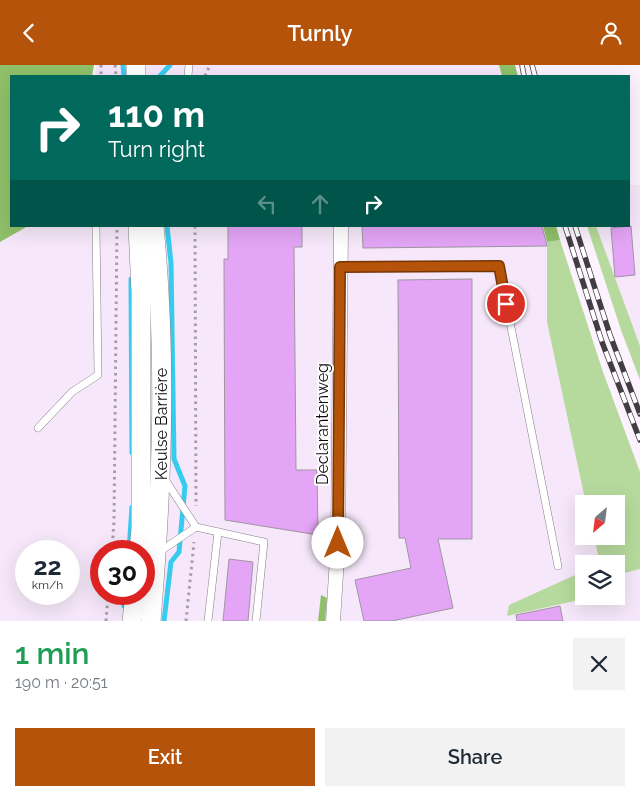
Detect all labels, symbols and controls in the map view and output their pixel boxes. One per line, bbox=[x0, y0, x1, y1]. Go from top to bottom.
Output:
icon: back bbox=[15, 19, 43, 47]
icon: person bbox=[597, 19, 625, 47]
text: Turnly bbox=[287, 20, 353, 46]
text: 110 m bbox=[108, 94, 205, 135]
icon: right bbox=[25, 95, 90, 160]
text: Turn right bbox=[108, 136, 205, 162]
icon: left bbox=[253, 190, 281, 218]
icon: ahead bbox=[306, 190, 334, 218]
icon: right bbox=[359, 190, 387, 218]
pin bbox=[485, 283, 527, 325]
icon: arrive bbox=[492, 290, 520, 318]
street label: Declarantenweg bbox=[313, 363, 332, 485]
street label: Keulse Barrière bbox=[152, 368, 171, 480]
north arrow bbox=[575, 495, 625, 545]
map controls bbox=[575, 495, 625, 605]
position arrow bbox=[311, 516, 363, 568]
speed limit sign: 30 bbox=[90, 540, 155, 605]
text: 22 bbox=[33, 551, 62, 581]
button: layers bbox=[575, 555, 625, 605]
text: km/h bbox=[32, 578, 63, 592]
text: 1 min bbox=[15, 636, 90, 671]
button: close bbox=[573, 638, 625, 690]
text: 190 m · 20:51 bbox=[15, 673, 108, 692]
button: Exit bbox=[15, 728, 315, 786]
button: Share bbox=[325, 728, 625, 786]

